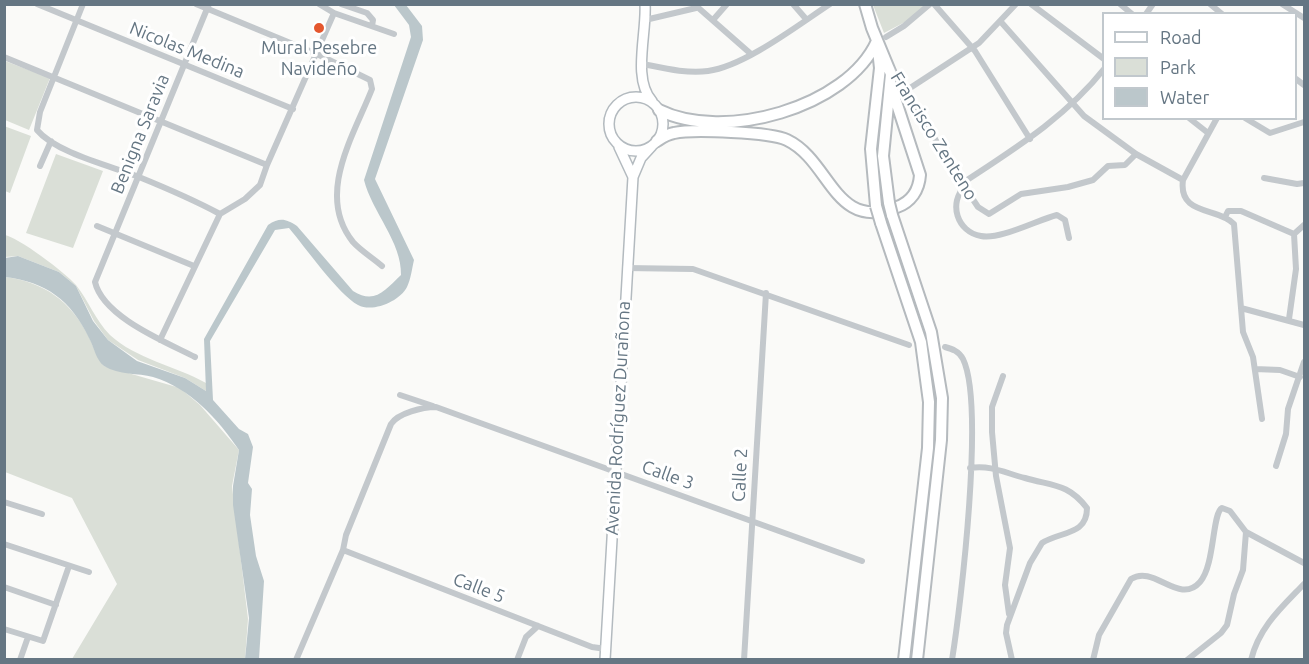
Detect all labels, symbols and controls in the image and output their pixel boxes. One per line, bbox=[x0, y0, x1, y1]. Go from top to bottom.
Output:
legend bbox=[1102, 12, 1297, 120]
street label: Nicolas Medina bbox=[126, 17, 248, 83]
marker: Mural Pesebre Navideño bbox=[312, 21, 326, 35]
text: Road bbox=[1160, 27, 1202, 47]
place label: Mural Pesebre Navideño bbox=[261, 37, 377, 80]
text: Park bbox=[1160, 57, 1196, 77]
street label: Francisco Zenteno bbox=[886, 68, 982, 204]
street label: Benigna Saravia bbox=[106, 71, 174, 197]
text: Water bbox=[1160, 87, 1209, 107]
street label: Avenida Rodríguez Durañona bbox=[601, 300, 635, 536]
street label: Calle 2 bbox=[728, 447, 752, 503]
street label: Calle 3 bbox=[639, 456, 697, 494]
street label: Calle 5 bbox=[450, 568, 508, 608]

